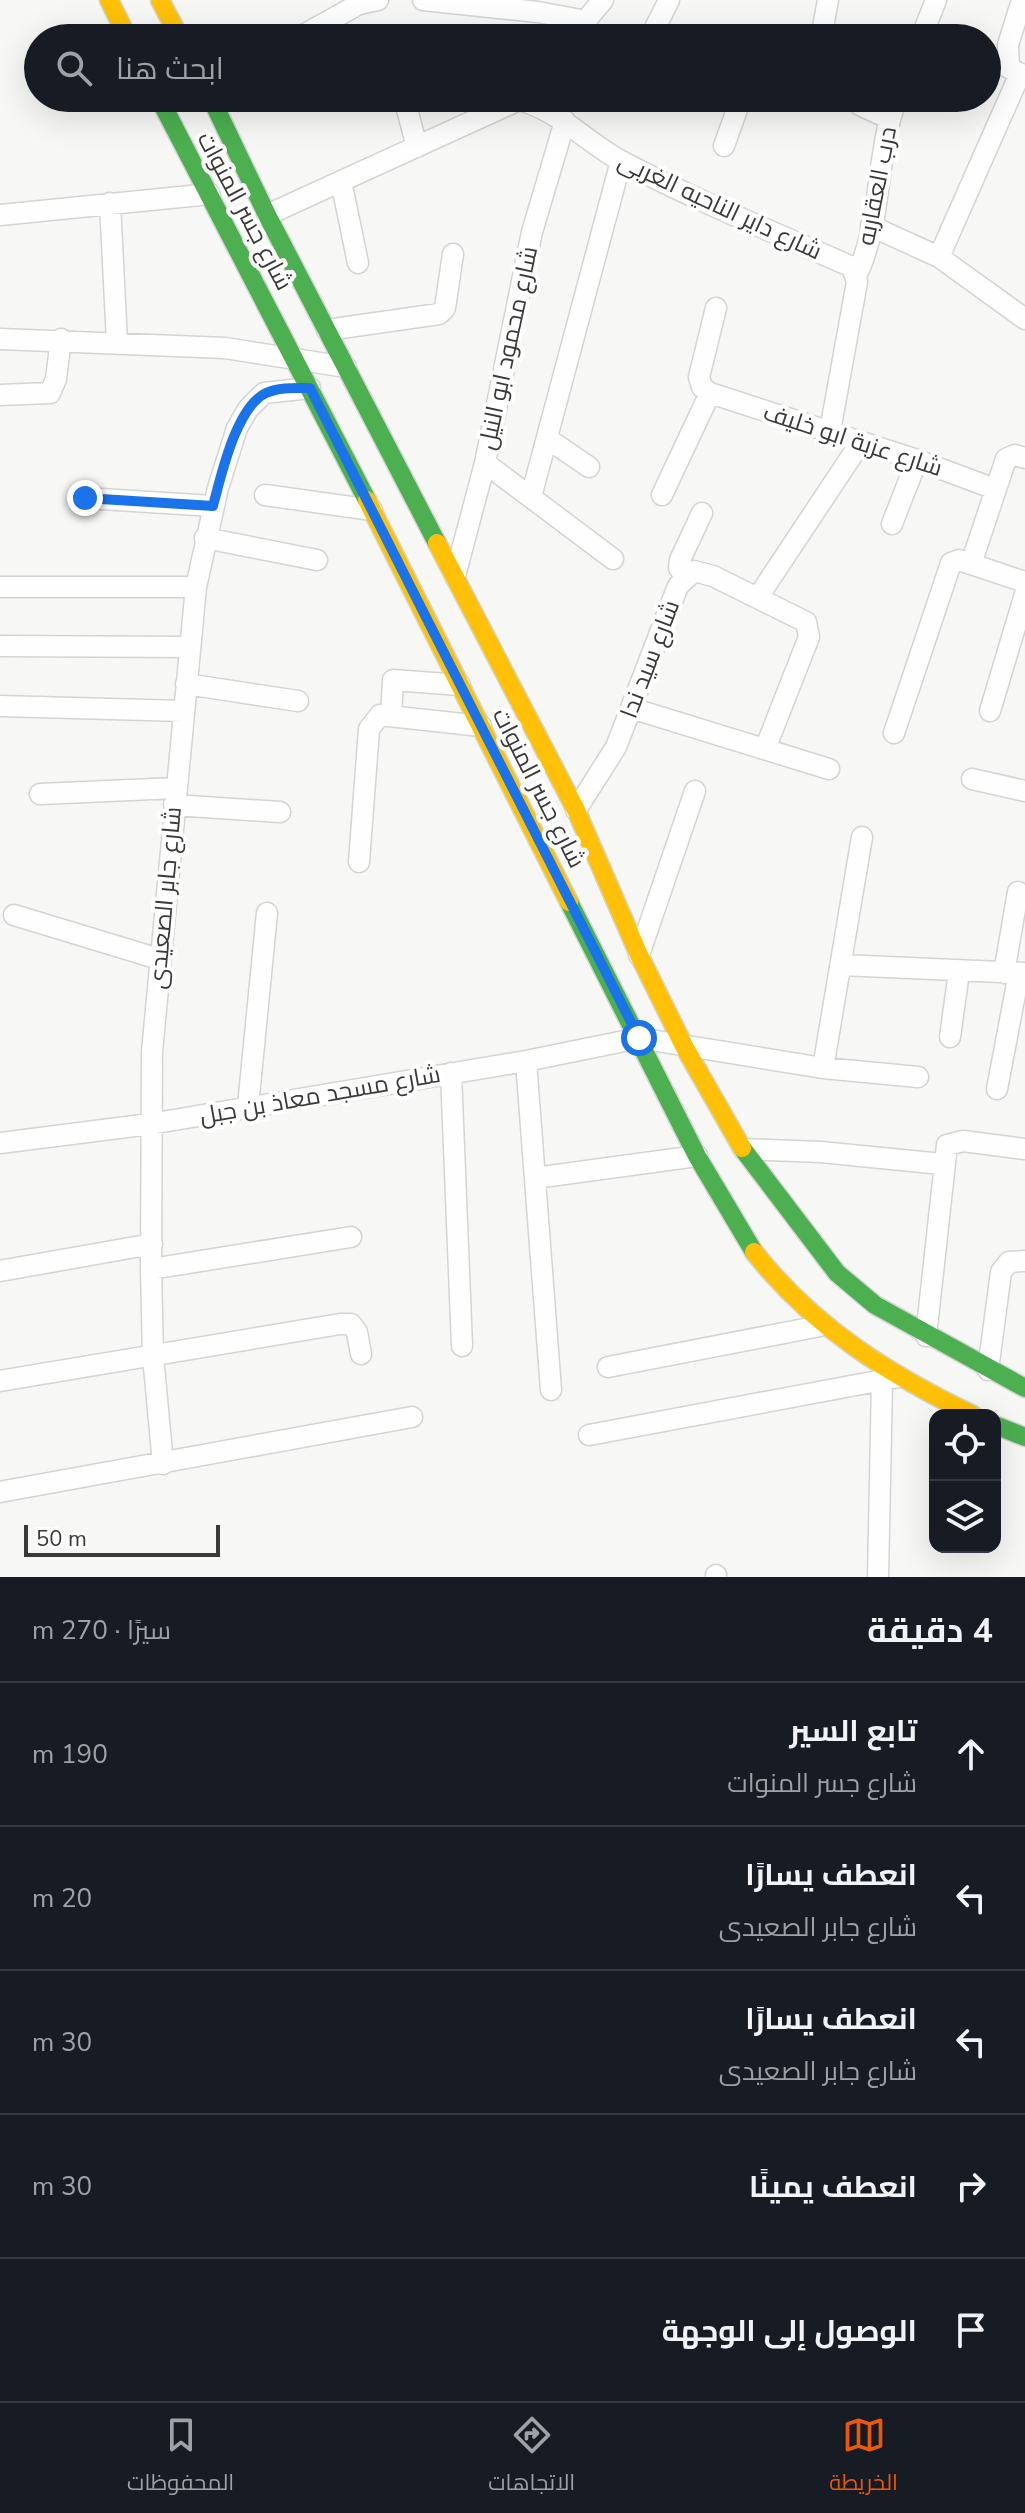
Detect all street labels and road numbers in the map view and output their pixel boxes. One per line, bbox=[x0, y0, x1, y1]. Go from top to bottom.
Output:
street label: درب العقاربه bbox=[850, 124, 904, 248]
street label: شارع جسر المنوات bbox=[190, 126, 300, 296]
street label: شارع داير الناحيه الغربى bbox=[613, 145, 827, 267]
street label: شارع محمود ابو النيل bbox=[471, 243, 545, 453]
street label: شارع عزبة ابو خليف bbox=[759, 396, 947, 484]
street label: شارع سيد ندا bbox=[613, 595, 687, 723]
street label: شارع جسر المنوات bbox=[485, 703, 593, 873]
street label: شارع جابر الصعيدى bbox=[141, 805, 189, 991]
street label: شارع مسجد معاذ بن جبل bbox=[197, 1058, 443, 1132]

